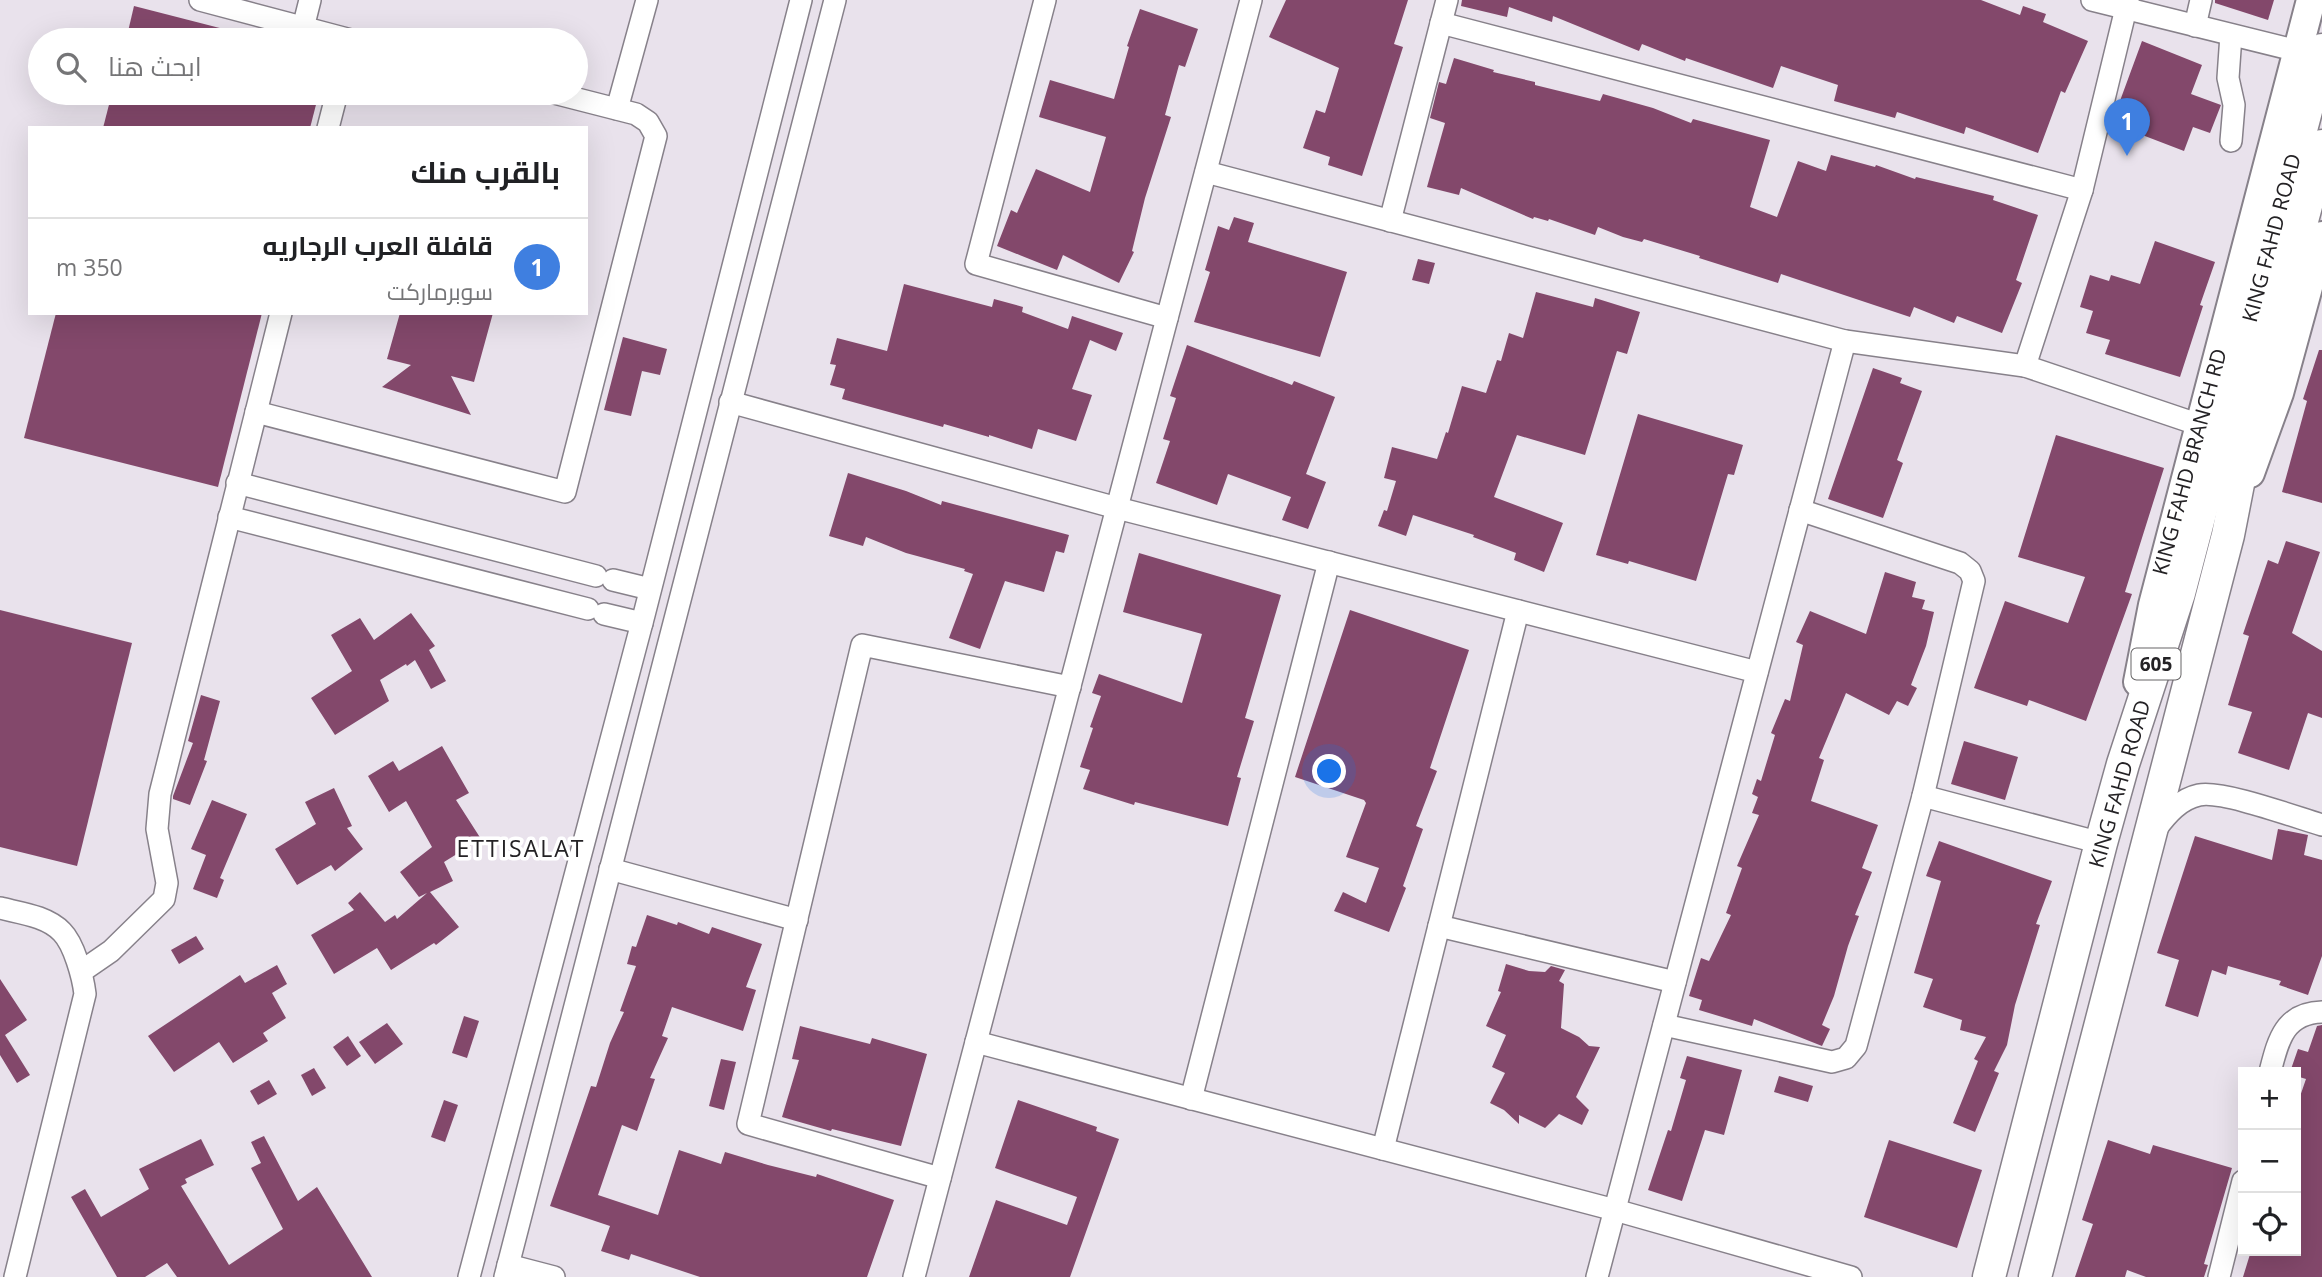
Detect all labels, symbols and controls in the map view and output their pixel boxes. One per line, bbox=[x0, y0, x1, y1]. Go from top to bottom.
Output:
search box bbox=[28, 28, 588, 105]
icon: search bbox=[52, 48, 90, 86]
text: ابحث هنا bbox=[108, 48, 202, 84]
pin: 1 bbox=[2104, 98, 2150, 156]
street label: KING FAHD ROAD bbox=[2235, 150, 2307, 325]
text: بالقرب منك bbox=[411, 151, 560, 192]
text: قافلة العرب الرجاريه bbox=[263, 227, 493, 263]
text: 350 m bbox=[56, 251, 123, 283]
text: 1 bbox=[530, 251, 544, 283]
text: سوبرماركت bbox=[387, 275, 493, 307]
street label: KING FAHD BRANCH RD bbox=[2145, 345, 2233, 578]
road number: 605 bbox=[2132, 649, 2180, 680]
street label: KING FAHD ROAD bbox=[2082, 697, 2156, 871]
your location bbox=[1312, 754, 1346, 788]
district label: ETTISALAT bbox=[457, 832, 585, 864]
map controls bbox=[2238, 1067, 2301, 1256]
button: + bbox=[2238, 1067, 2301, 1130]
button: − bbox=[2238, 1130, 2301, 1193]
button: locate bbox=[2238, 1193, 2301, 1256]

